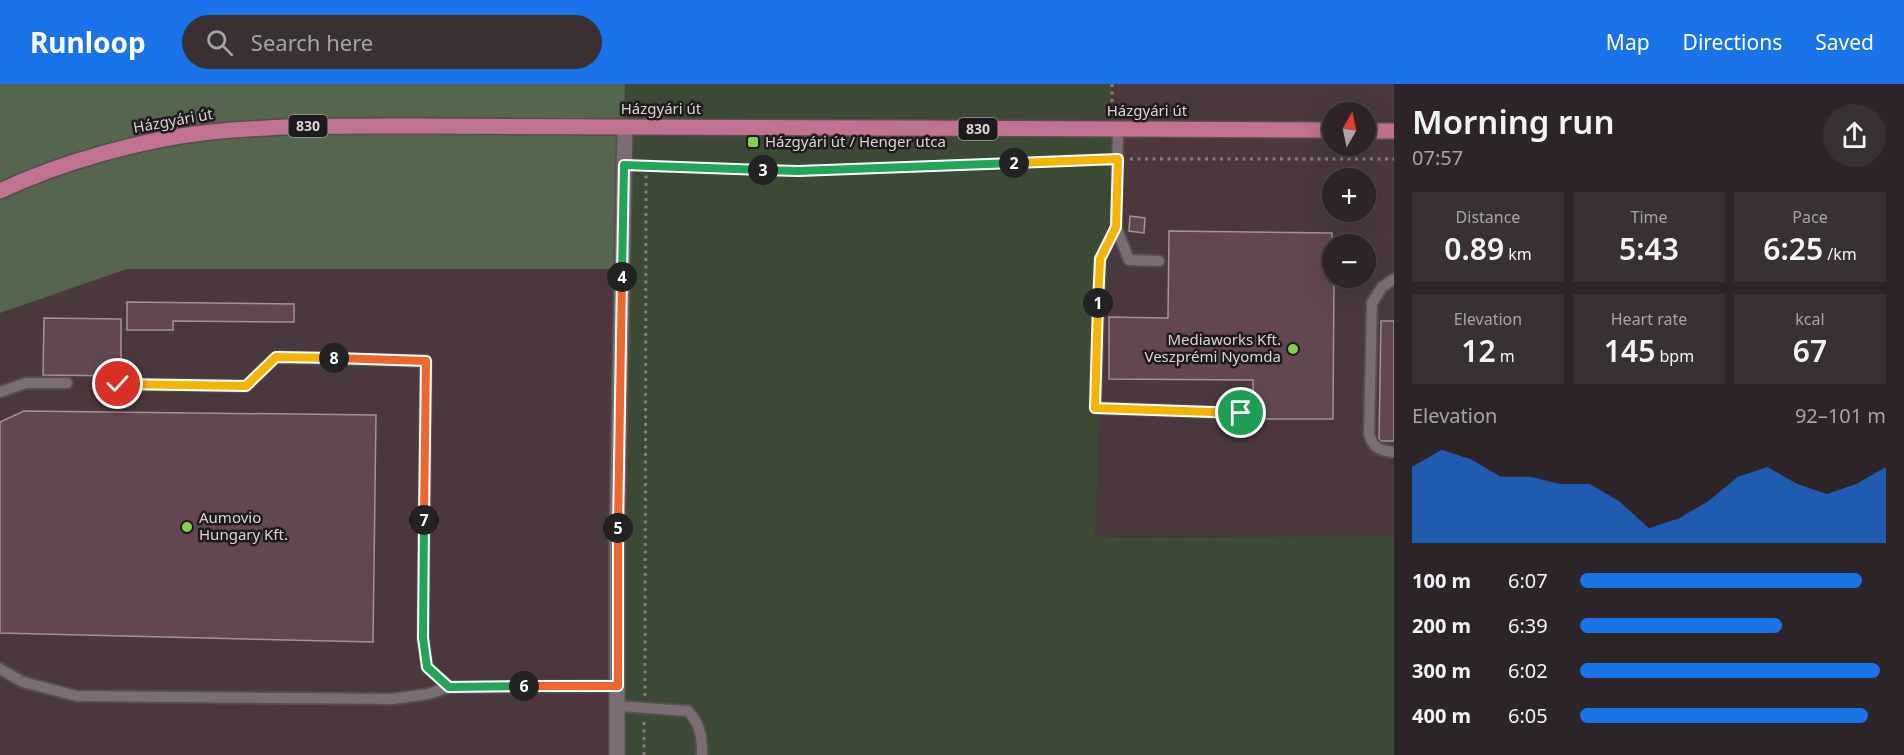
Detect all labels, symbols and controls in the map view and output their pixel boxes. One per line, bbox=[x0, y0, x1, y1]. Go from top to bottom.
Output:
search box bbox=[182, 15, 602, 69]
text: Runloop bbox=[30, 23, 146, 61]
icon: search bbox=[203, 26, 236, 59]
text: Search here bbox=[251, 27, 373, 57]
text: Map bbox=[1606, 28, 1650, 56]
text: Directions bbox=[1683, 28, 1782, 56]
text: Saved bbox=[1815, 28, 1874, 56]
street label: Házgyári út bbox=[621, 98, 702, 118]
text: Morning run bbox=[1412, 99, 1614, 144]
street label: Házgyári út bbox=[1107, 100, 1188, 120]
north arrow bbox=[1322, 102, 1376, 156]
map controls bbox=[1322, 102, 1376, 288]
street label: Házgyári út bbox=[131, 103, 215, 137]
button: share bbox=[1823, 104, 1886, 167]
road number: 830 bbox=[288, 115, 328, 137]
road number: 830 bbox=[958, 118, 998, 140]
place label: Házgyári út / Henger utca bbox=[765, 131, 946, 151]
marker: Házgyári út / Henger utca bbox=[746, 135, 760, 149]
text: 07:57 bbox=[1412, 144, 1463, 171]
pin: 2 bbox=[999, 148, 1029, 178]
text: 2 bbox=[1009, 152, 1019, 174]
pin: 3 bbox=[748, 155, 778, 185]
text: 3 bbox=[758, 159, 768, 181]
button: + bbox=[1322, 168, 1376, 222]
text: Distance bbox=[1456, 206, 1520, 228]
text: Time bbox=[1630, 206, 1668, 228]
text: Pace bbox=[1792, 206, 1828, 228]
text: 0.89 bbox=[1444, 228, 1504, 269]
text: 5:43 bbox=[1619, 228, 1679, 269]
text: 6:25 bbox=[1763, 228, 1823, 269]
button: − bbox=[1322, 234, 1376, 288]
text: km bbox=[1504, 243, 1532, 265]
text: /km bbox=[1823, 243, 1857, 265]
pin: 4 bbox=[607, 262, 637, 292]
text: 4 bbox=[617, 266, 627, 288]
pin: 1 bbox=[1083, 288, 1113, 318]
text: 1 bbox=[1093, 292, 1103, 314]
text: Elevation bbox=[1454, 308, 1522, 330]
text: Heart rate bbox=[1611, 308, 1687, 330]
text: kcal bbox=[1795, 308, 1825, 330]
place label: Mediaworks Kft. Veszprémi Nyomda bbox=[1144, 329, 1281, 366]
text: 12 bbox=[1461, 330, 1496, 371]
text: 145 bbox=[1604, 330, 1655, 371]
text: 67 bbox=[1793, 330, 1827, 371]
marker: Mediaworks Kft. Veszprémi Nyomda bbox=[1286, 342, 1300, 356]
pin: 8 bbox=[319, 343, 349, 373]
text: m bbox=[1496, 345, 1515, 367]
text: bpm bbox=[1655, 345, 1694, 367]
text: 8 bbox=[329, 347, 339, 369]
pin bbox=[92, 358, 143, 409]
icon: check bbox=[101, 367, 134, 400]
pin bbox=[1215, 387, 1266, 438]
icon: arrive bbox=[1224, 396, 1257, 429]
text: Elevation bbox=[1412, 402, 1497, 429]
text: 92–101 m bbox=[1795, 402, 1886, 429]
pin: 7 bbox=[409, 505, 439, 535]
place label: Aumovio Hungary Kft. bbox=[199, 507, 288, 544]
text: 7 bbox=[419, 509, 429, 531]
pin: 5 bbox=[603, 513, 633, 543]
text: 5 bbox=[613, 517, 623, 539]
marker: Aumovio Hungary Kft. bbox=[180, 520, 194, 534]
text: 100 m bbox=[1412, 567, 1471, 594]
text: 6:07 bbox=[1508, 567, 1548, 594]
text: 200 m bbox=[1412, 612, 1471, 639]
text: 6:39 bbox=[1508, 612, 1548, 639]
text: 300 m bbox=[1412, 657, 1471, 684]
text: 6:02 bbox=[1508, 657, 1548, 684]
pin: 6 bbox=[509, 671, 539, 701]
text: 6 bbox=[519, 675, 529, 697]
text: 400 m bbox=[1412, 702, 1471, 729]
text: 6:05 bbox=[1508, 702, 1548, 729]

